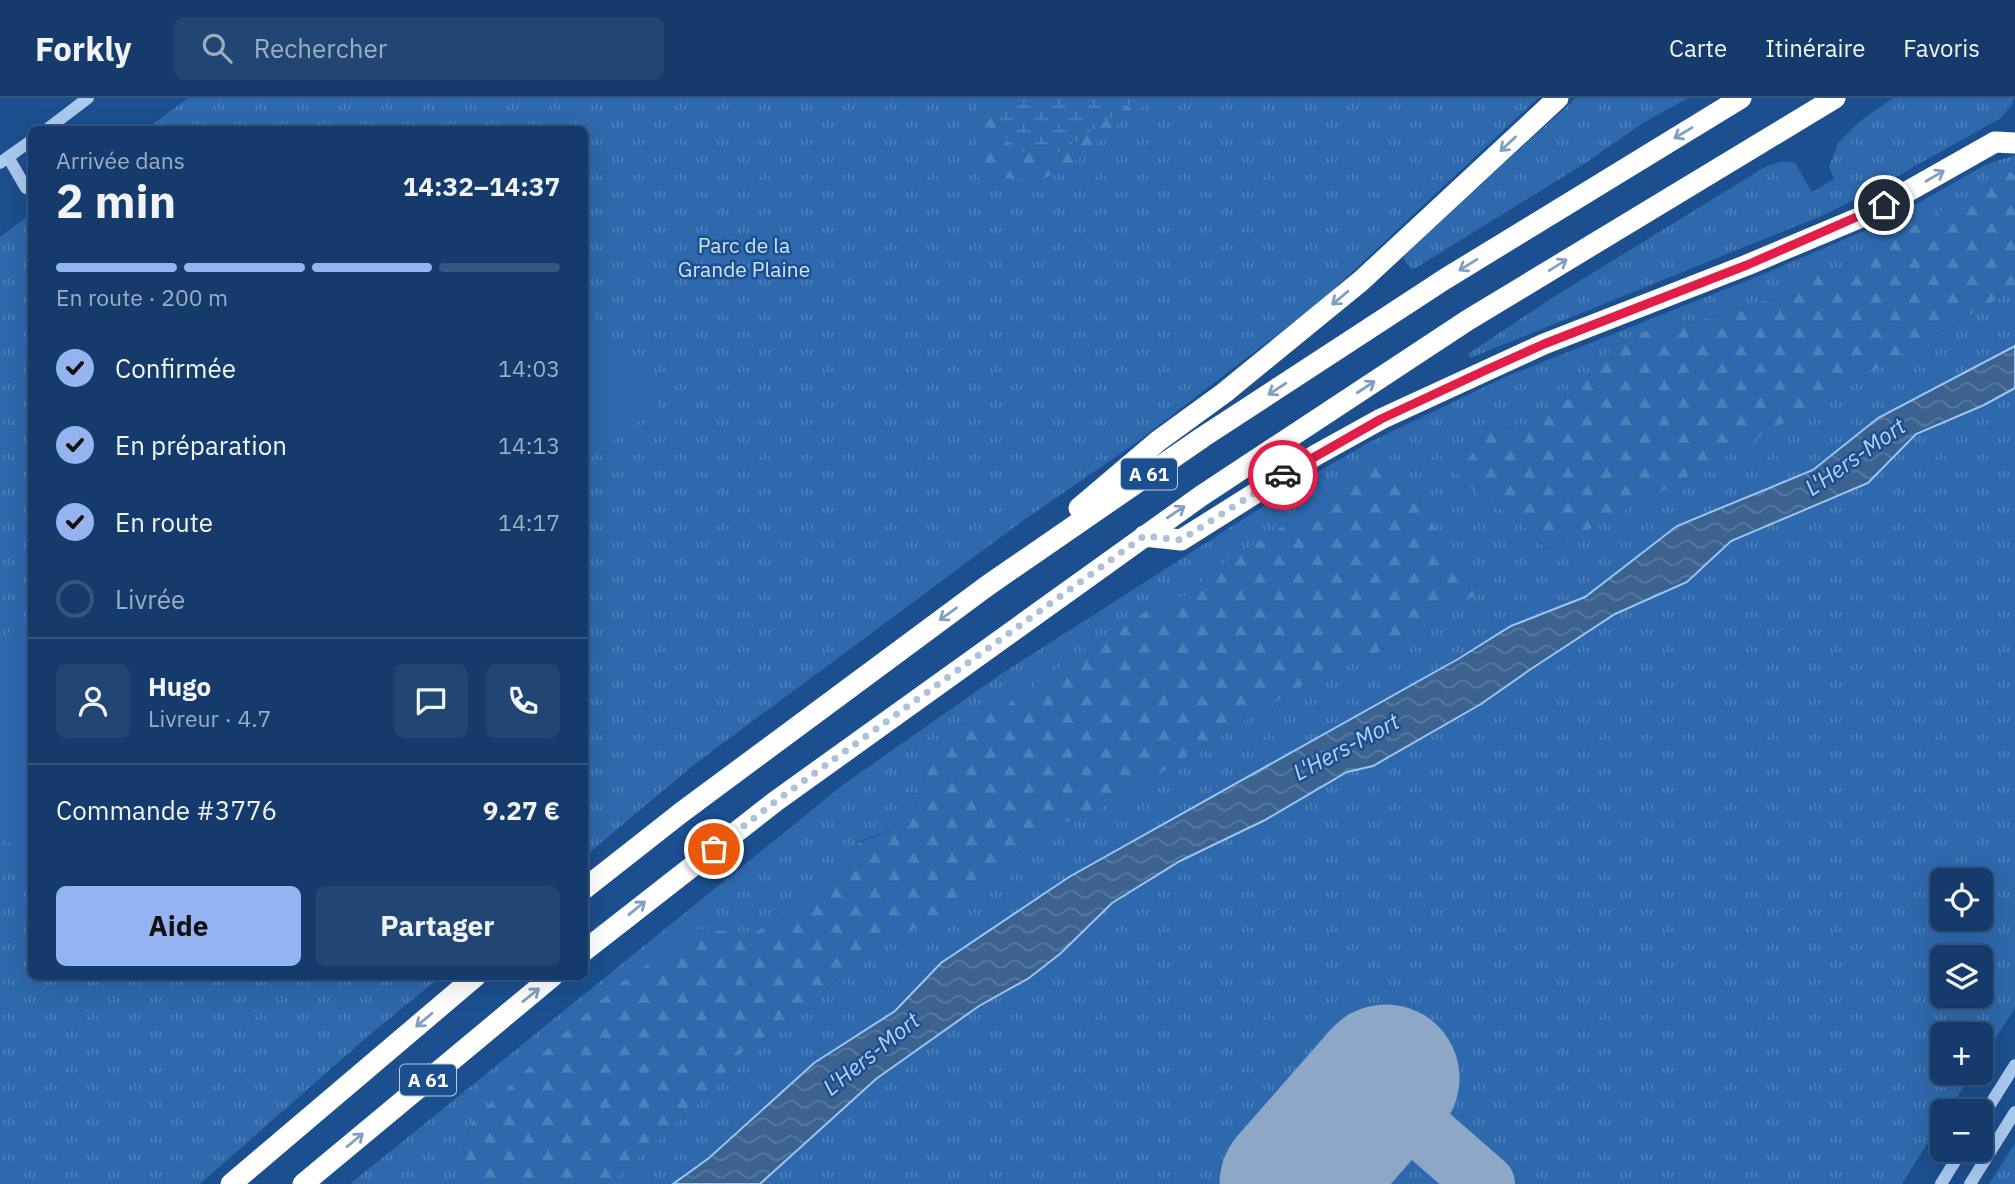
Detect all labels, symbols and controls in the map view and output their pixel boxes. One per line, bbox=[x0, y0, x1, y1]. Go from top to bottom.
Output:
search box bbox=[174, 17, 664, 80]
text: Forkly bbox=[35, 27, 132, 70]
icon: search bbox=[198, 29, 236, 67]
text: Rechercher bbox=[254, 31, 387, 65]
text: Carte bbox=[1669, 32, 1727, 64]
text: Itinéraire bbox=[1765, 32, 1865, 64]
text: Favoris bbox=[1903, 32, 1980, 64]
one-way arrow bbox=[1673, 127, 1693, 141]
one-way arrow bbox=[1500, 136, 1517, 153]
text: Arrivée dans bbox=[56, 145, 185, 175]
text: 14:32–14:37 bbox=[403, 169, 560, 203]
one-way arrow bbox=[1925, 169, 1945, 183]
text: 2 min bbox=[56, 171, 176, 231]
pin bbox=[1854, 175, 1914, 235]
icon: home bbox=[1865, 186, 1903, 224]
park label: Parc de la Grande Plaine bbox=[678, 231, 810, 283]
one-way arrow bbox=[1547, 257, 1567, 271]
one-way arrow bbox=[1459, 258, 1478, 273]
text: En route · 200 m bbox=[56, 282, 228, 312]
one-way arrow bbox=[1332, 291, 1350, 306]
icon: check bbox=[56, 349, 94, 387]
text: Confirmée bbox=[115, 351, 236, 385]
text: 14:03 bbox=[498, 353, 560, 383]
one-way arrow bbox=[1355, 379, 1375, 393]
one-way arrow bbox=[1268, 382, 1287, 396]
water label: L'Hers-Mort bbox=[1798, 410, 1911, 502]
icon: check bbox=[56, 426, 94, 464]
text: En préparation bbox=[115, 428, 287, 462]
text: 14:13 bbox=[498, 430, 560, 460]
courier bbox=[1248, 440, 1318, 510]
icon: car bbox=[1264, 456, 1302, 494]
road number: A 61 bbox=[1121, 458, 1177, 490]
icon: check bbox=[56, 503, 94, 541]
text: En route bbox=[115, 505, 213, 539]
one-way arrow bbox=[1166, 505, 1185, 519]
text: 14:17 bbox=[498, 507, 560, 537]
text: Livrée bbox=[115, 582, 185, 616]
one-way arrow bbox=[939, 607, 958, 622]
button: person bbox=[56, 664, 130, 738]
button: chat bbox=[394, 664, 468, 738]
button: phone bbox=[486, 664, 560, 738]
text: Hugo bbox=[148, 669, 211, 703]
text: Livreur · 4.7 bbox=[148, 703, 271, 733]
water label: L'Hers-Mort bbox=[1287, 705, 1404, 787]
text: Commande #3776 bbox=[56, 793, 277, 827]
text: 9.27 € bbox=[483, 793, 560, 827]
pin bbox=[684, 819, 744, 879]
icon: bag bbox=[695, 830, 733, 868]
map controls bbox=[1930, 868, 1993, 1162]
button: locate bbox=[1930, 868, 1993, 931]
button: Aide bbox=[56, 886, 301, 966]
button: Partager bbox=[315, 886, 560, 966]
one-way arrow bbox=[628, 900, 646, 916]
button: layers bbox=[1930, 945, 1993, 1008]
one-way arrow bbox=[521, 987, 539, 1003]
water label: L'Hers-Mort bbox=[816, 1005, 925, 1101]
one-way arrow bbox=[415, 1012, 433, 1028]
button: + bbox=[1930, 1022, 1993, 1085]
road number: A 61 bbox=[400, 1064, 456, 1096]
button: − bbox=[1930, 1099, 1993, 1162]
one-way arrow bbox=[346, 1132, 364, 1148]

